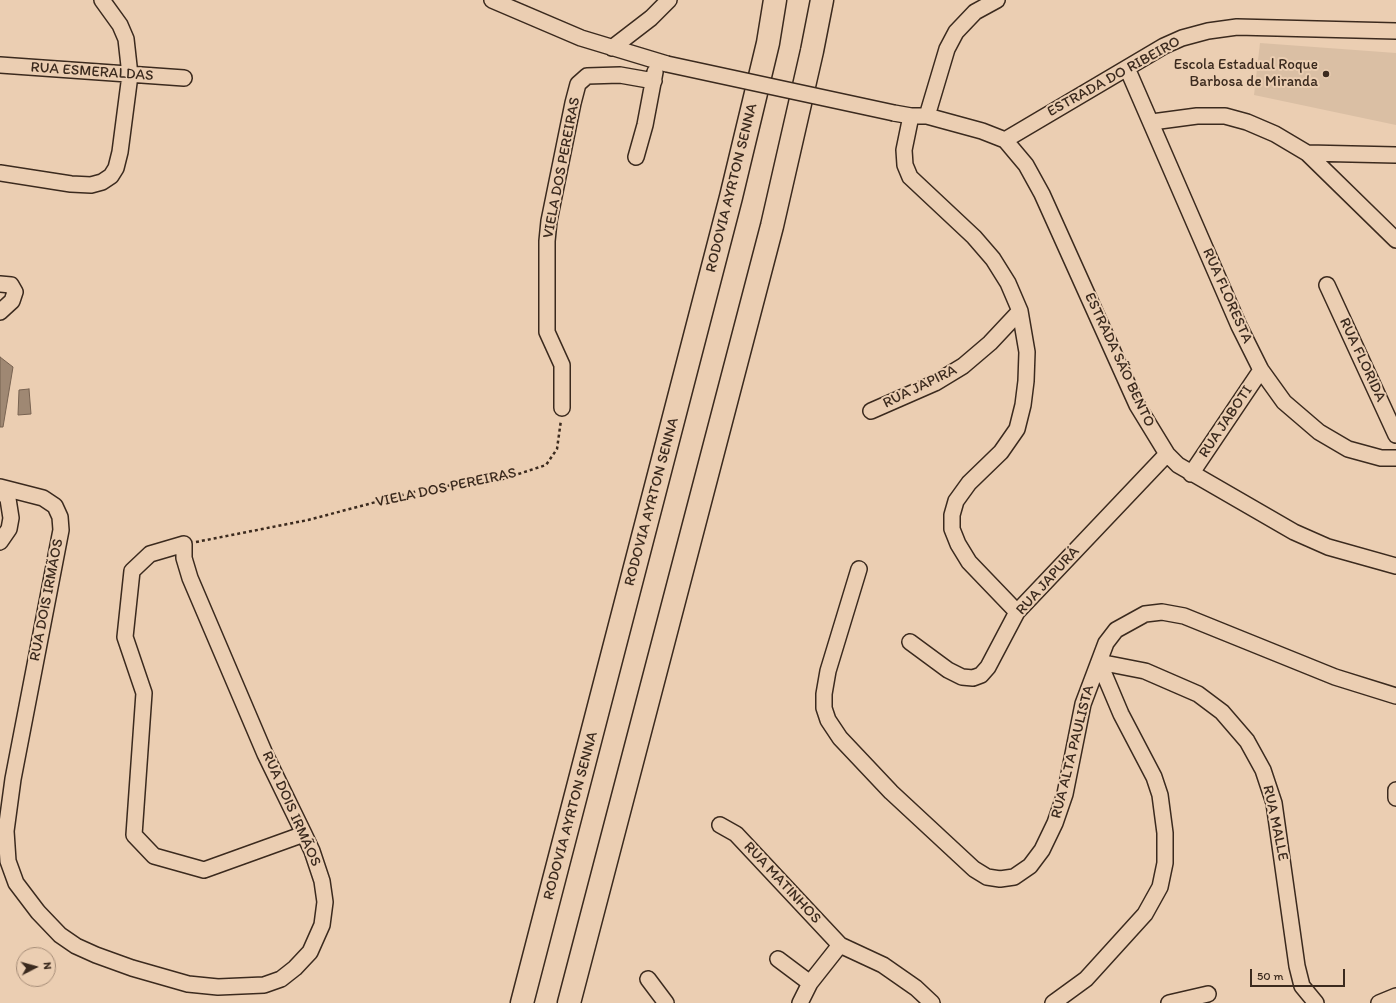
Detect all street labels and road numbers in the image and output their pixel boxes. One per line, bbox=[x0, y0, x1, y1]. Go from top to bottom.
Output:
street label: ESTRADA DO RIBEIRO bbox=[1044, 33, 1184, 121]
street label: RUA ESMERALDAS bbox=[30, 59, 154, 85]
street label: VIELA DOS PEREIRAS bbox=[539, 96, 585, 240]
street label: RODOVIA AYRTON SENNA bbox=[702, 102, 762, 274]
street label: RUA FLORESTA bbox=[1198, 246, 1256, 346]
street label: ESTRADA SÃO BENTO bbox=[1080, 290, 1158, 430]
street label: RUA FLORIDA bbox=[1335, 315, 1389, 405]
street label: RUA JAPIRA bbox=[880, 361, 960, 413]
street label: RUA JABOTI bbox=[1195, 383, 1257, 461]
street label: RODOVIA AYRTON SENNA bbox=[621, 416, 683, 588]
street label: VIELA DOS PEREIRAS bbox=[374, 464, 518, 512]
street label: RUA DOIS IRMÃOS bbox=[26, 537, 68, 663]
street label: RUA JAPURÁ bbox=[1013, 543, 1083, 619]
street label: RUA ALTA PAULISTA bbox=[1048, 683, 1098, 821]
street label: RODOVIA AYRTON SENNA bbox=[540, 730, 602, 902]
street label: RUA DOIS IRMÃOS bbox=[258, 749, 324, 869]
street label: RUA MALLE bbox=[1258, 784, 1292, 862]
street label: RUA MATINHOS bbox=[739, 838, 825, 928]

